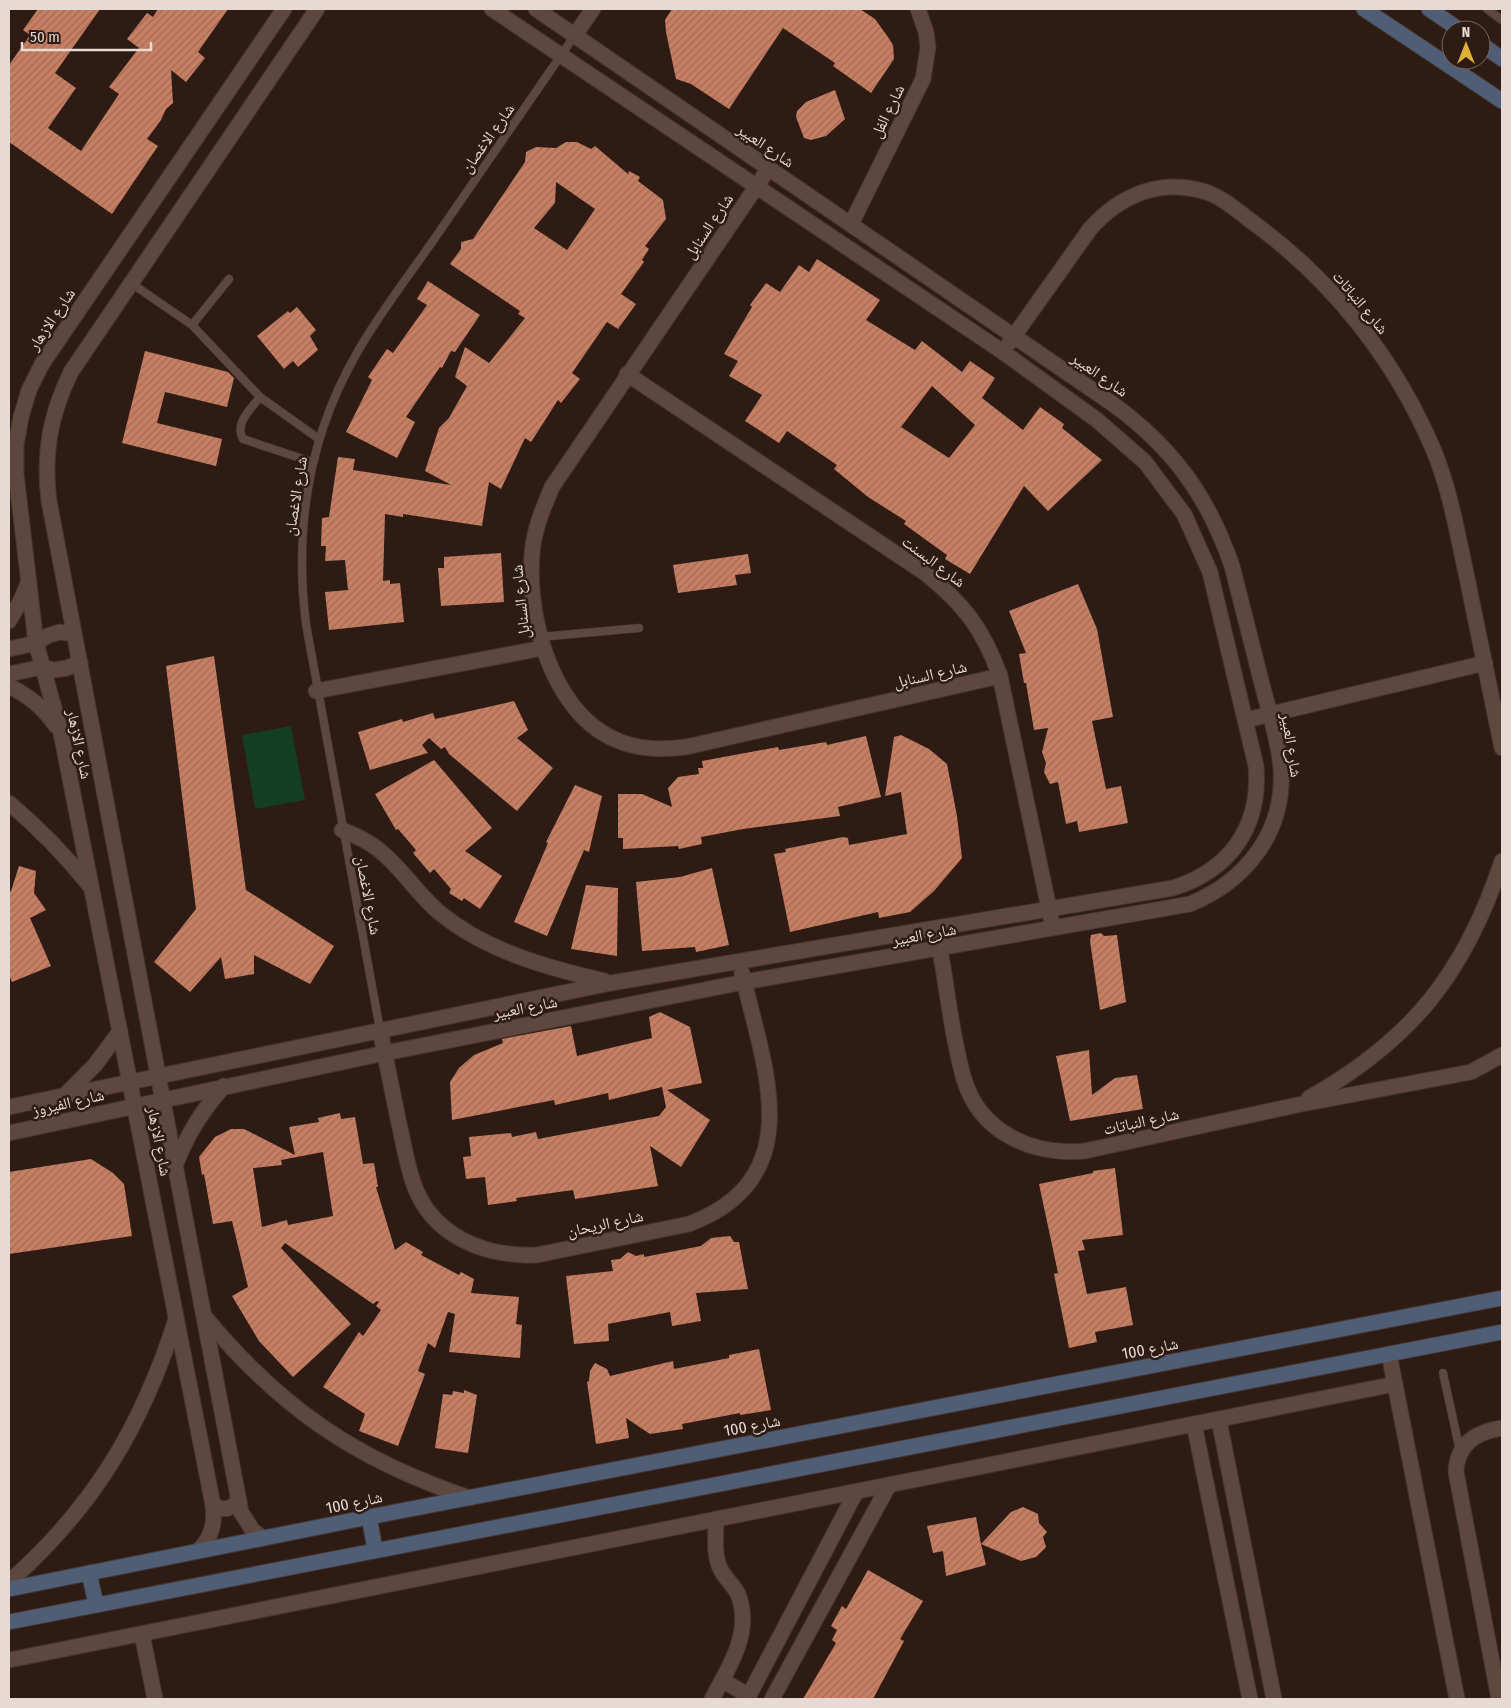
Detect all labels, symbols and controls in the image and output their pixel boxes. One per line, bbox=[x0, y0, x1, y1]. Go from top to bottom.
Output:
scale bar bbox=[22, 20, 151, 52]
north arrow bbox=[1441, 20, 1491, 70]
text: N bbox=[1462, 24, 1470, 41]
text: 50 m bbox=[30, 28, 60, 46]
street label: شارع الفل bbox=[866, 81, 909, 141]
street label: شارع الاغصان bbox=[457, 100, 519, 177]
street label: شارع العبير bbox=[732, 119, 798, 172]
street label: شارع السنابل bbox=[680, 190, 738, 263]
street label: شارع النباتات bbox=[1328, 267, 1393, 338]
street label: شارع الازهار bbox=[23, 285, 80, 355]
street label: شارع العبير bbox=[1066, 347, 1132, 402]
street label: شارع الاغصان bbox=[280, 455, 312, 537]
street label: شارع البسنت bbox=[898, 531, 969, 592]
street label: شارع السنابل bbox=[507, 564, 535, 640]
street label: شارع السنابل bbox=[892, 657, 969, 693]
street label: شارع الازهار bbox=[62, 707, 96, 781]
street label: شارع العبير bbox=[1276, 711, 1306, 779]
street label: شارع الاغصان bbox=[351, 854, 385, 936]
street label: شارع العبير bbox=[889, 920, 958, 951]
street label: شارع العبير bbox=[490, 992, 559, 1024]
street label: شارع الفيروز bbox=[29, 1085, 106, 1121]
street label: شارع الازهار bbox=[142, 1104, 176, 1178]
street label: شارع النباتات bbox=[1102, 1104, 1181, 1140]
street label: شارع الريحان bbox=[565, 1206, 645, 1242]
street label: شارع 100 bbox=[1120, 1334, 1180, 1364]
street label: شارع 100 bbox=[722, 1411, 782, 1441]
street label: شارع 100 bbox=[324, 1487, 384, 1519]

